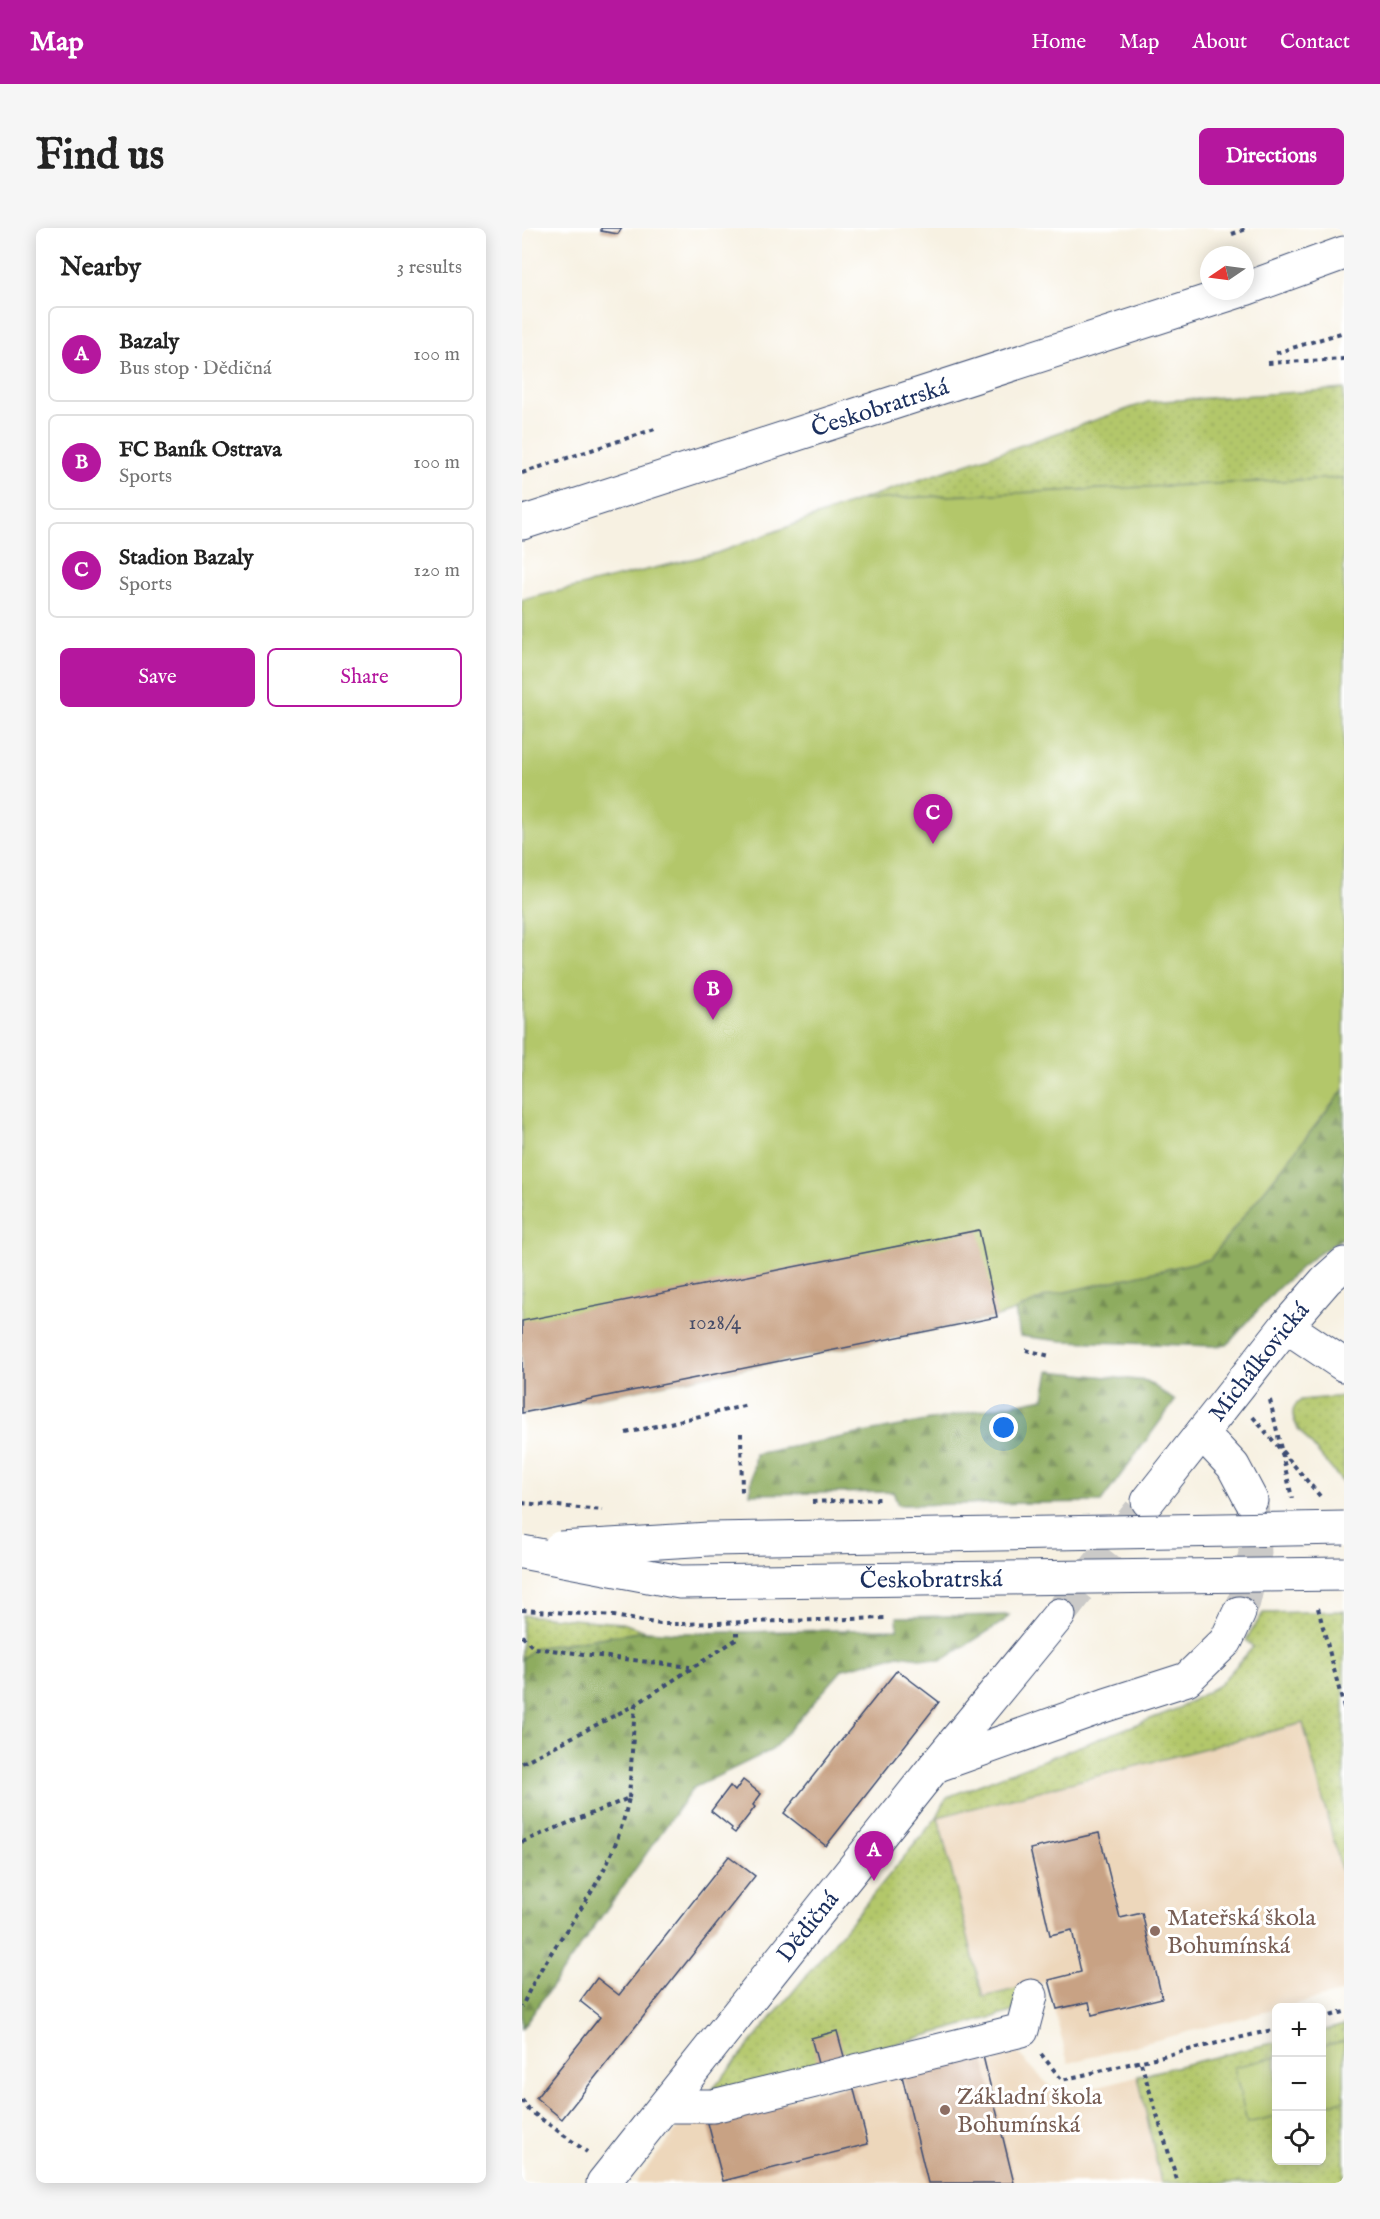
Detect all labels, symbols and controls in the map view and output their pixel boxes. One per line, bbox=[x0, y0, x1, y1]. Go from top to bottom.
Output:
text: Map bbox=[30, 25, 84, 60]
text: Home bbox=[1031, 29, 1086, 56]
text: Map bbox=[1119, 29, 1159, 56]
text: About bbox=[1192, 29, 1247, 56]
text: Contact bbox=[1280, 29, 1350, 56]
button: Directions bbox=[1199, 128, 1344, 185]
text: Find us bbox=[36, 130, 164, 183]
north arrow bbox=[1200, 246, 1254, 300]
text: Nearby bbox=[60, 251, 141, 284]
text: 3 results bbox=[397, 255, 462, 280]
text: Bazaly bbox=[119, 328, 179, 356]
text: A bbox=[75, 342, 88, 367]
text: 100 m bbox=[413, 342, 460, 367]
text: Bus stop · Dědičná bbox=[119, 356, 272, 381]
street label: Českobratrská bbox=[807, 372, 954, 445]
text: FC Baník Ostrava bbox=[119, 436, 282, 464]
text: B bbox=[75, 450, 88, 475]
text: 100 m bbox=[413, 450, 460, 475]
text: Sports bbox=[119, 464, 172, 489]
text: Stadion Bazaly bbox=[119, 544, 253, 572]
text: C bbox=[74, 558, 89, 583]
text: 120 m bbox=[414, 558, 460, 583]
text: Sports bbox=[119, 572, 172, 597]
button: Save bbox=[60, 648, 255, 707]
button: Share bbox=[267, 648, 462, 707]
pin: C bbox=[914, 794, 952, 844]
pin: B bbox=[694, 970, 732, 1020]
street label: Michálkovická bbox=[1202, 1296, 1317, 1429]
house number: 1028/4 bbox=[689, 1310, 742, 1337]
your location bbox=[989, 1413, 1018, 1442]
street label: Českobratrská bbox=[860, 1564, 1003, 1597]
pin: A bbox=[854, 1832, 894, 1881]
street label: Dědičná bbox=[771, 1885, 847, 1969]
place label: Mateřská škola Bohumínská bbox=[1167, 1903, 1316, 1962]
marker: Mateřská škola Bohumínská bbox=[1148, 1924, 1162, 1938]
map controls bbox=[1272, 2003, 1326, 2165]
button: + bbox=[1272, 2003, 1326, 2057]
button: − bbox=[1272, 2057, 1326, 2111]
place label: Základní škola Bohumínská bbox=[957, 2082, 1103, 2141]
marker: Základní škola Bohumínská bbox=[938, 2103, 952, 2117]
button: locate bbox=[1272, 2111, 1326, 2165]

